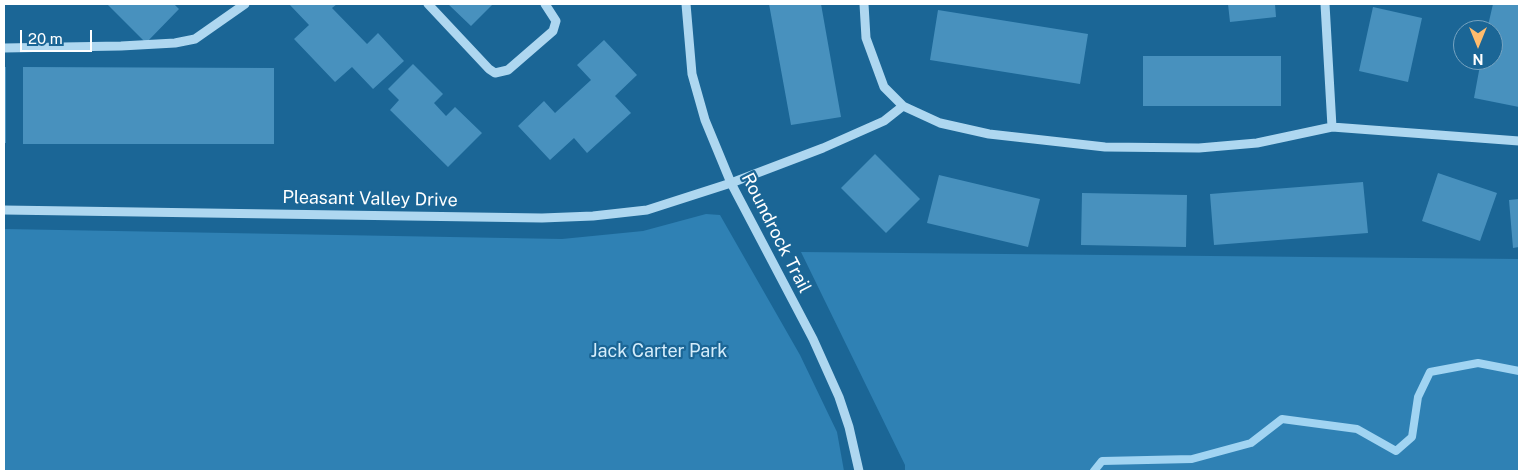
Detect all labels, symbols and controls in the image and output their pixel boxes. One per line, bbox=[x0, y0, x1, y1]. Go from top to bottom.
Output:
scale bar bbox=[22, 20, 95, 52]
north arrow bbox=[1453, 20, 1503, 70]
text: 20 m bbox=[28, 30, 63, 47]
text: N bbox=[1473, 51, 1483, 67]
street label: Roundrock Trail bbox=[736, 169, 816, 297]
street label: Pleasant Valley Drive bbox=[282, 187, 458, 211]
park label: Jack Carter Park bbox=[591, 340, 727, 362]

